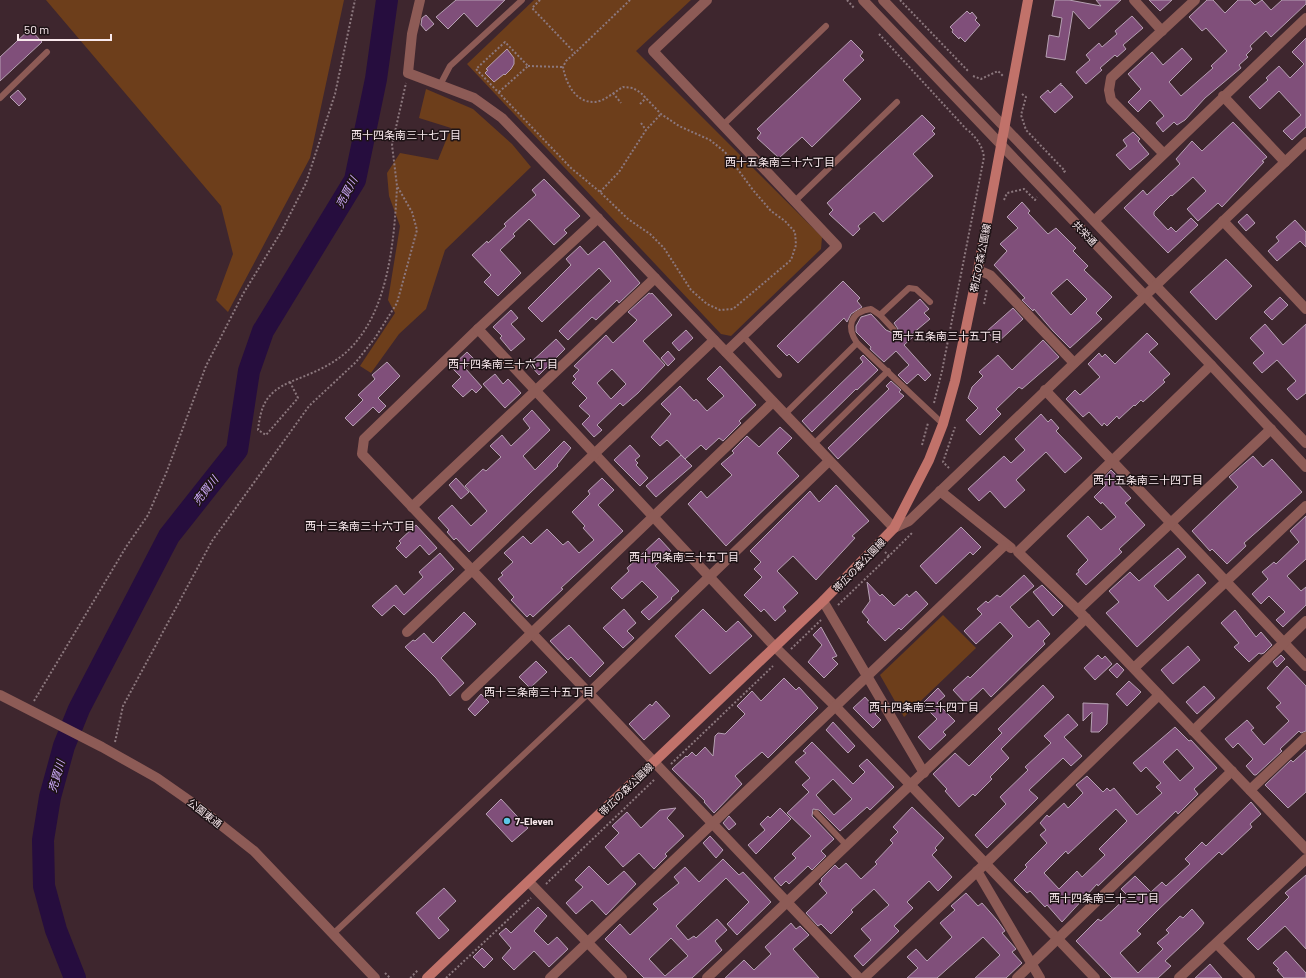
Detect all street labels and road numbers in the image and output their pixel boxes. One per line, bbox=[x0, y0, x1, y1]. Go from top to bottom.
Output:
street label: 共栄通 bbox=[1070, 218, 1100, 248]
street label: 帯広の森公園線 bbox=[967, 222, 993, 294]
street label: 帯広の森公園線 bbox=[830, 536, 888, 594]
street label: 帯広の森公園線 bbox=[597, 760, 655, 818]
street label: 公園東通 bbox=[186, 796, 224, 830]

